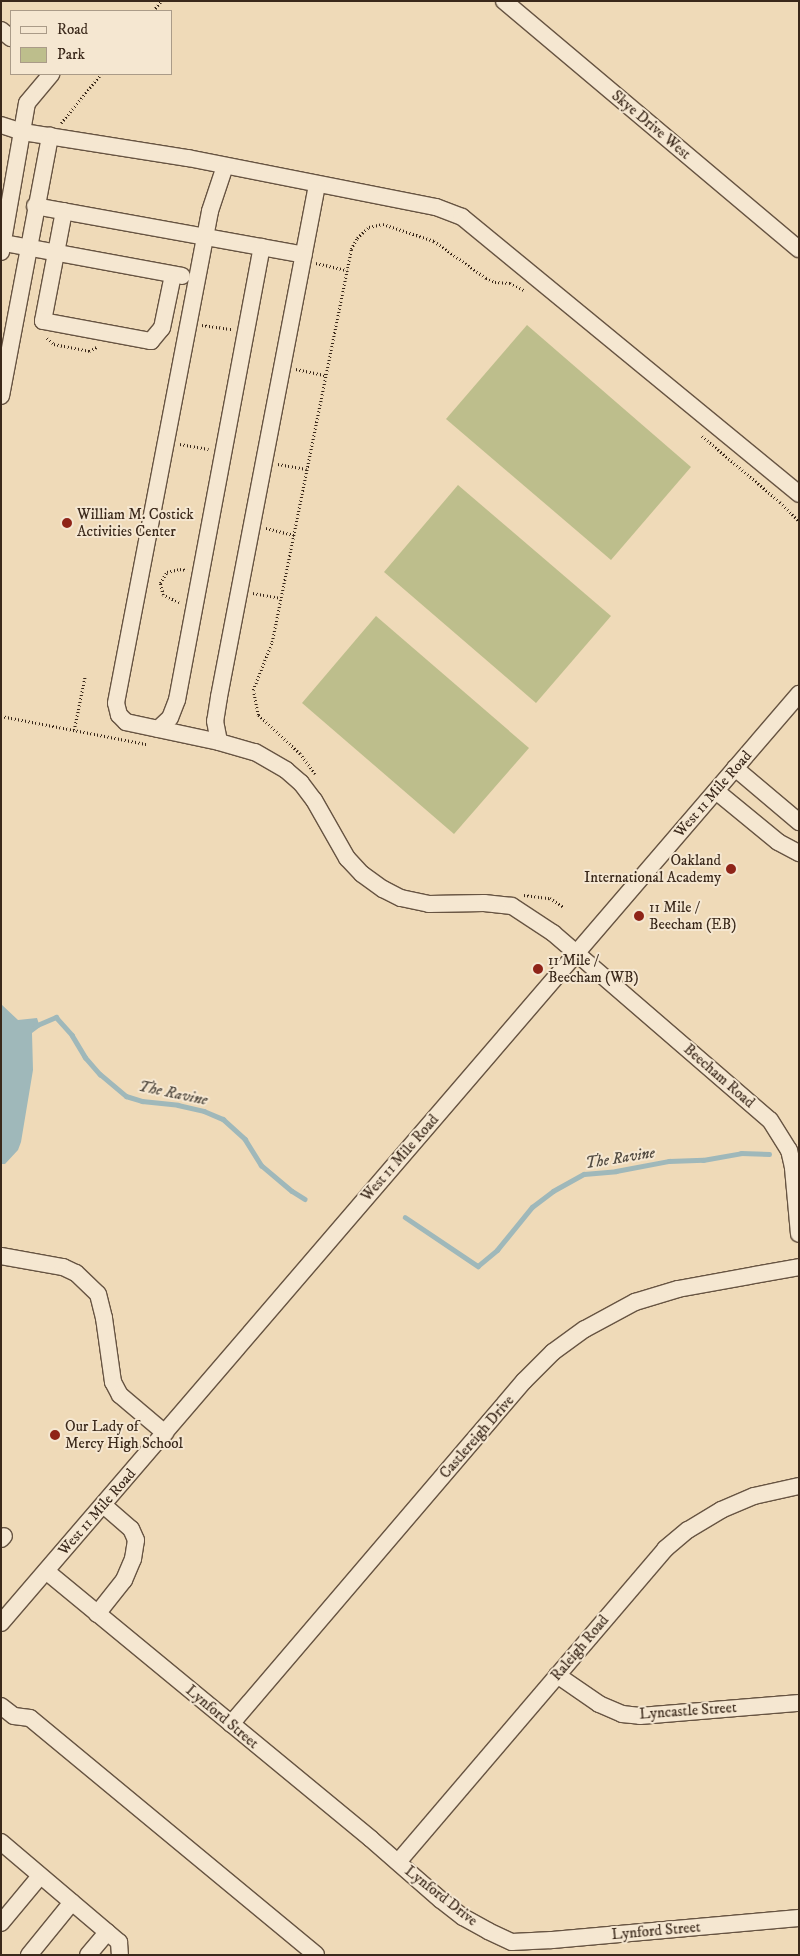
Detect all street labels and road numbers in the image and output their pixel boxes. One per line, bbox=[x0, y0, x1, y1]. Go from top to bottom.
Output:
street label: Skye Drive West bbox=[608, 87, 694, 163]
street label: West 11 Mile Road bbox=[670, 747, 756, 841]
street label: Beecham Road bbox=[680, 1040, 758, 1112]
street label: West 11 Mile Road bbox=[357, 1111, 443, 1205]
street label: Castlereigh Drive bbox=[436, 1392, 518, 1482]
street label: West 11 Mile Road bbox=[54, 1465, 140, 1559]
street label: Raleigh Road bbox=[547, 1611, 613, 1685]
street label: Lynford Street bbox=[182, 1681, 262, 1753]
street label: Lyncastle Street bbox=[639, 1699, 737, 1723]
street label: Lynford Drive bbox=[401, 1862, 481, 1930]
street label: Lynford Street bbox=[611, 1918, 701, 1944]

